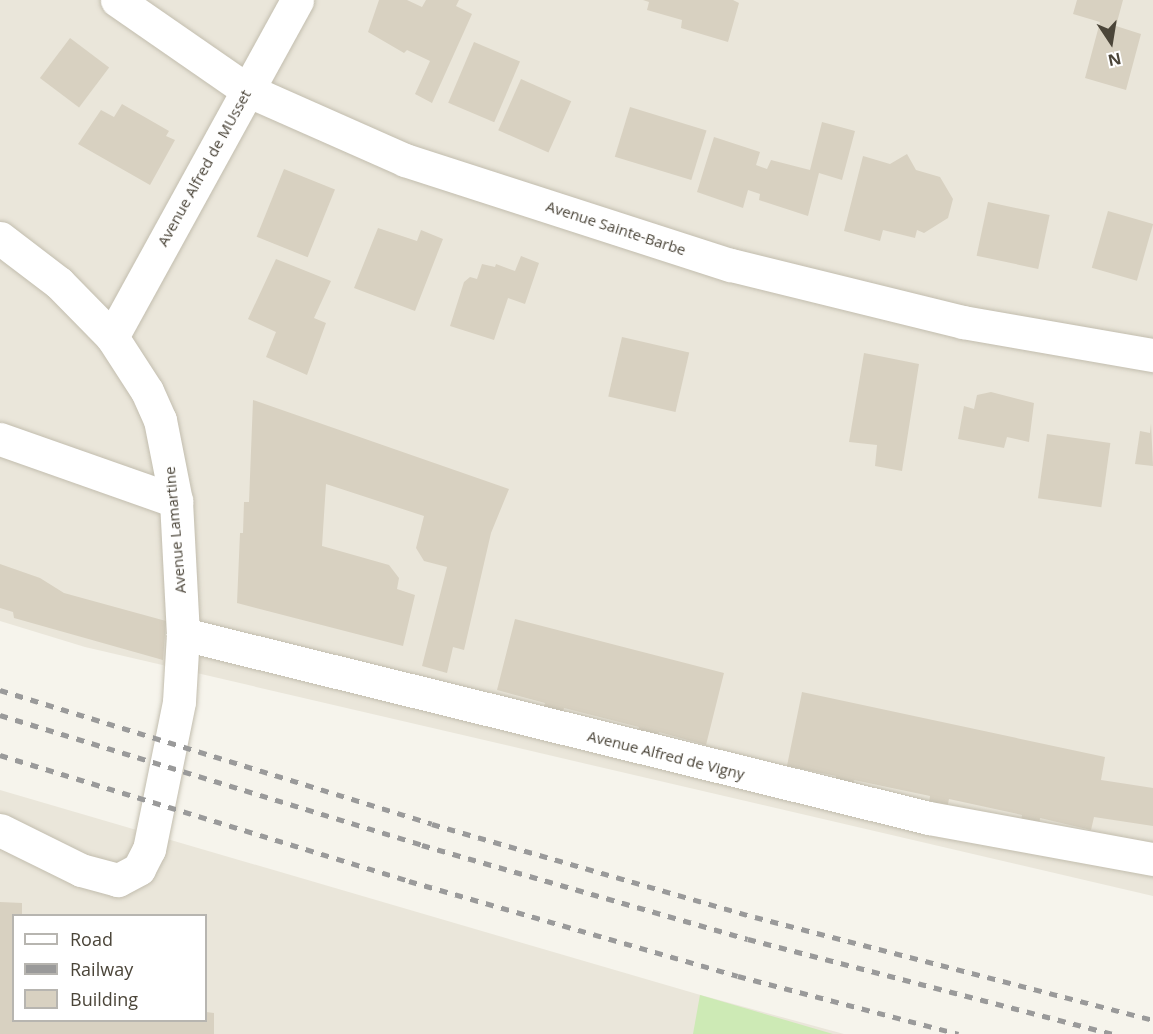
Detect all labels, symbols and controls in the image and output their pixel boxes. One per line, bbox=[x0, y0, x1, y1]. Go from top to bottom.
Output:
north arrow bbox=[1081, 12, 1141, 72]
text: N bbox=[1106, 47, 1123, 72]
street label: Avenue Alfred de MUsset bbox=[153, 87, 255, 249]
street label: Avenue Sainte-Barbe bbox=[544, 197, 688, 259]
street label: Avenue Lamartine bbox=[160, 466, 190, 594]
street label: Avenue Alfred de Vigny bbox=[586, 727, 746, 783]
legend bbox=[12, 914, 207, 1022]
text: Road bbox=[70, 927, 113, 951]
text: Railway bbox=[70, 957, 133, 981]
text: Building bbox=[70, 987, 138, 1011]

